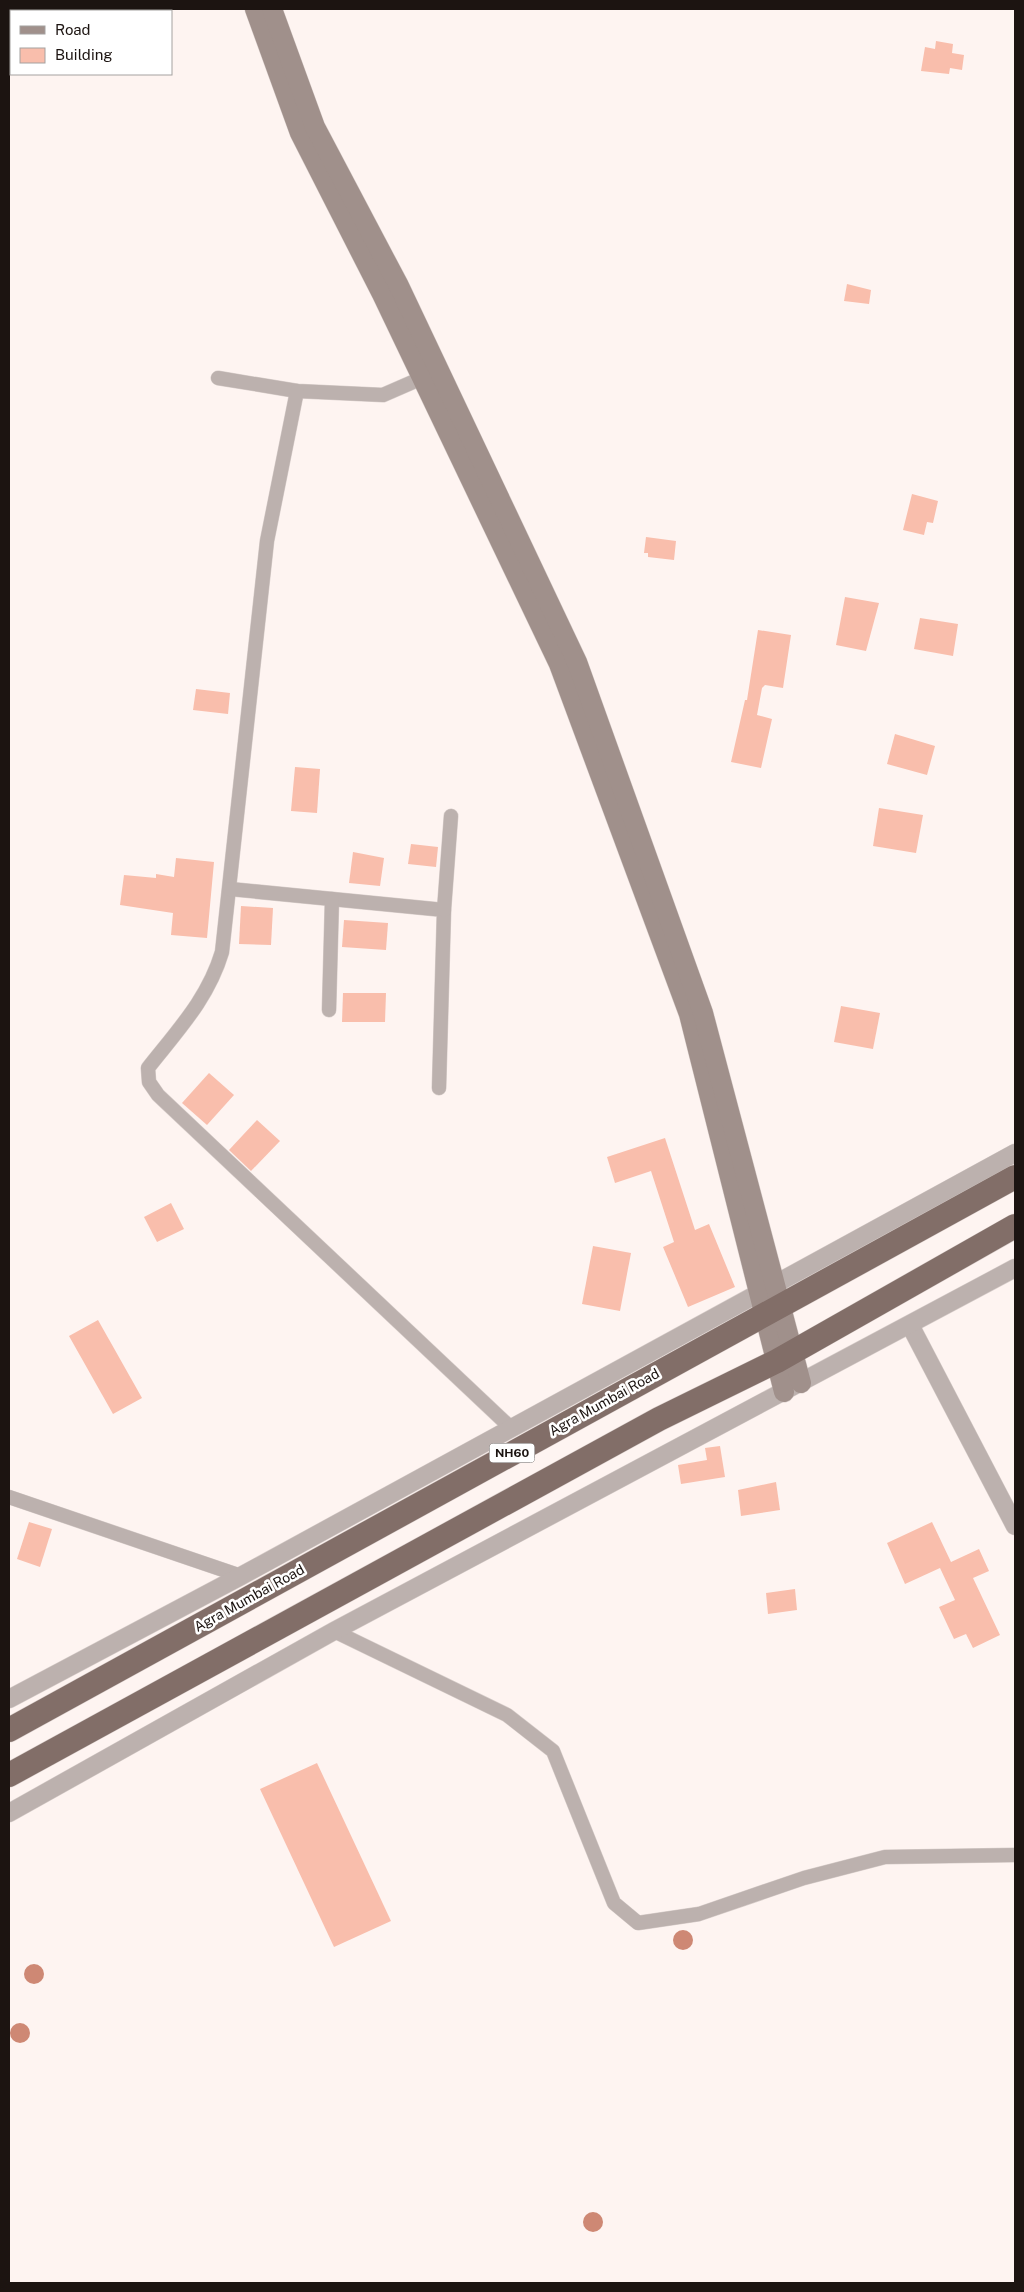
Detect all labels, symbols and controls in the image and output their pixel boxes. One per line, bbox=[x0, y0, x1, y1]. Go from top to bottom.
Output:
legend bbox=[10, 10, 172, 75]
text: Road bbox=[55, 21, 91, 38]
text: Building bbox=[55, 46, 113, 63]
street label: Agra Mumbai Road bbox=[546, 1365, 662, 1439]
road number: NH60 bbox=[490, 1444, 534, 1462]
street label: Agra Mumbai Road bbox=[191, 1561, 307, 1635]

